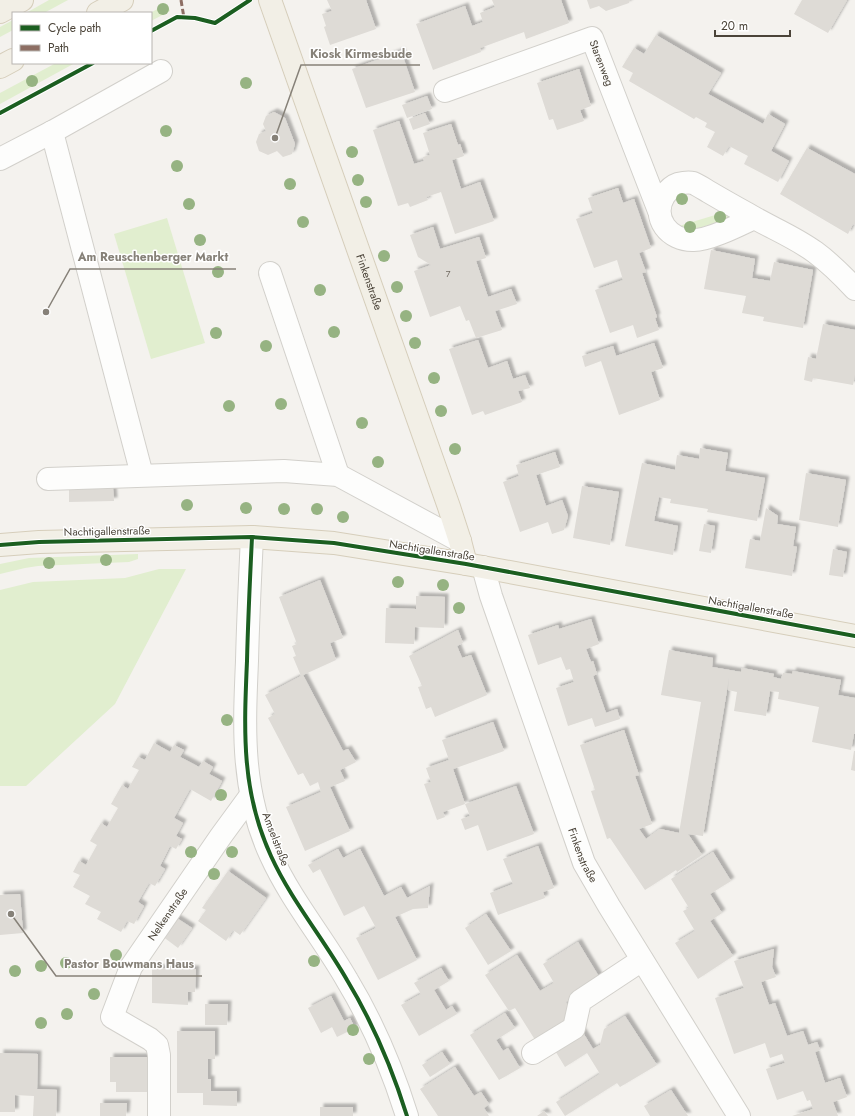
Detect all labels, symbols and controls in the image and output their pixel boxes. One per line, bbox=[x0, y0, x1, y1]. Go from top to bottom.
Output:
legend bbox=[12, 12, 152, 64]
scale bar bbox=[715, 12, 790, 38]
text: 20 m bbox=[721, 17, 748, 35]
text: Cycle path bbox=[48, 19, 101, 37]
street label: Starenweg bbox=[585, 38, 618, 88]
text: Path bbox=[48, 39, 69, 57]
callout: Kiosk Kirmesbude bbox=[301, 41, 420, 65]
text: Kiosk Kirmesbude bbox=[310, 45, 412, 63]
callout: Am Reuschenberger Markt bbox=[70, 245, 236, 269]
text: Am Reuschenberger Markt bbox=[77, 248, 228, 266]
street label: Finkenstraße bbox=[352, 252, 387, 312]
house number: 7 bbox=[446, 267, 451, 280]
street label: Nachtigallenstraße bbox=[64, 522, 151, 540]
street label: Nachtigallenstraße bbox=[388, 535, 476, 565]
street label: Nachtigallenstraße bbox=[707, 592, 795, 622]
street label: Amselstraße bbox=[258, 810, 294, 869]
street label: Finkenstraße bbox=[564, 825, 602, 886]
street label: Nelkenstraße bbox=[144, 884, 191, 944]
callout: Pastor Bouwmans Haus bbox=[56, 952, 202, 976]
text: Pastor Bouwmans Haus bbox=[64, 955, 195, 973]

